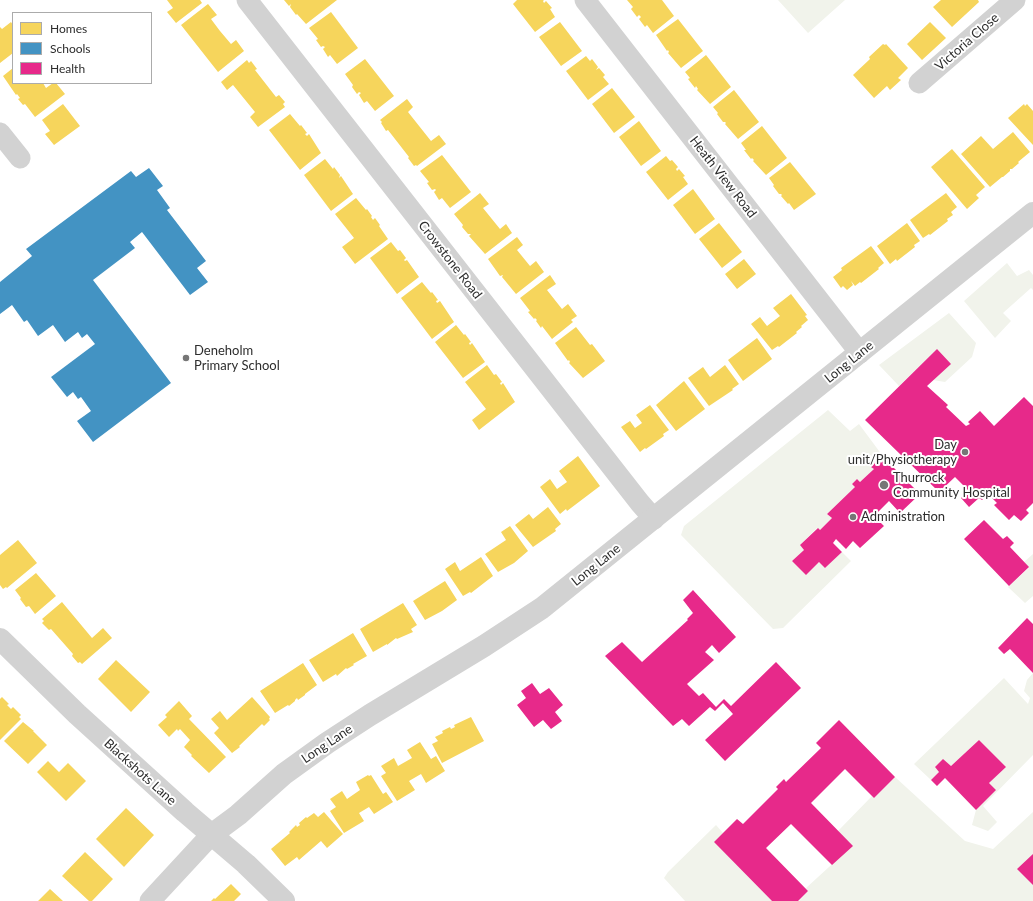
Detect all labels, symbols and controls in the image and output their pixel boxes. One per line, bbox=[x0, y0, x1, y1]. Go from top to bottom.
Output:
street label: Victoria Close bbox=[932, 10, 1002, 74]
legend bbox=[12, 12, 152, 84]
text: Homes bbox=[50, 21, 87, 36]
text: Schools bbox=[50, 41, 91, 56]
text: Health bbox=[50, 61, 85, 76]
street label: Heath View Road bbox=[686, 133, 760, 221]
street label: Crowstone Road bbox=[415, 218, 485, 302]
street label: Long Lane bbox=[821, 338, 877, 386]
place label: Deneholm Primary School bbox=[194, 343, 280, 374]
marker: Deneholm Primary School bbox=[181, 353, 191, 363]
place label: Day unit/Physiotherapy bbox=[848, 437, 957, 468]
marker: Day unit/Physiotherapy bbox=[960, 447, 970, 457]
place label: Thurrock Community Hospital bbox=[893, 470, 1010, 501]
marker: Thurrock Community Hospital bbox=[878, 479, 890, 491]
place label: Administration bbox=[861, 509, 945, 525]
marker: Administration bbox=[848, 512, 858, 522]
street label: Long Lane bbox=[568, 541, 624, 589]
street label: Long Lane bbox=[299, 721, 355, 767]
street label: Blackshots Lane bbox=[101, 736, 179, 808]

